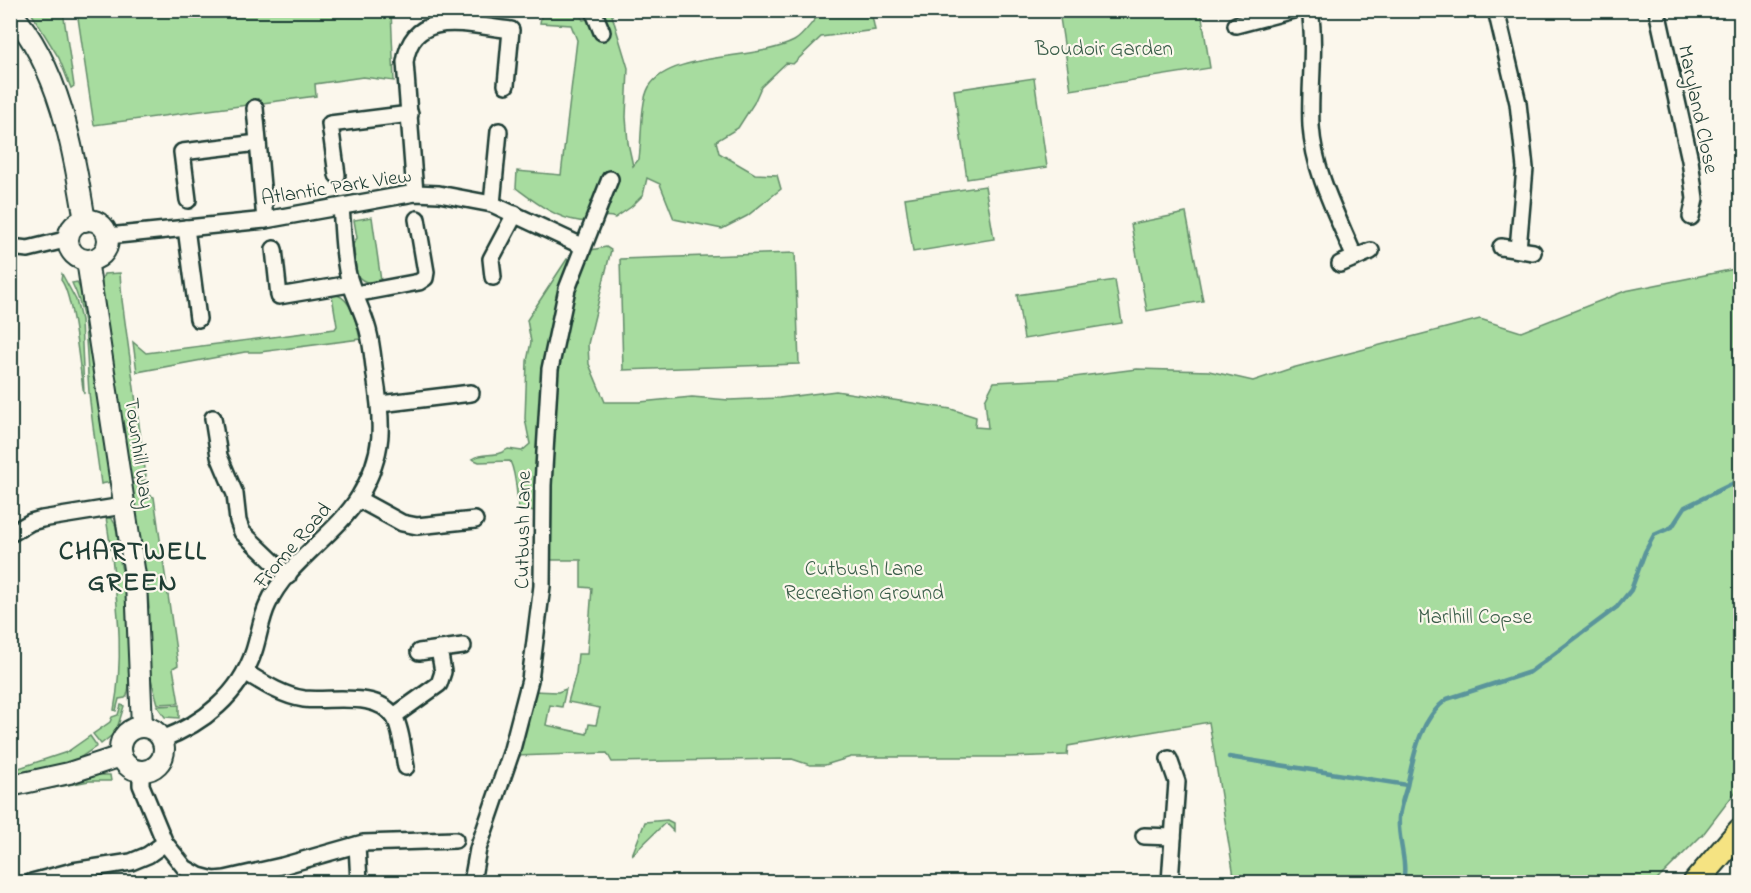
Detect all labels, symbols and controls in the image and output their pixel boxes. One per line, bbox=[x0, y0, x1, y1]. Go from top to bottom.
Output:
park label: Boudoir Garden bbox=[1034, 35, 1173, 65]
street label: Maryland Close bbox=[1667, 42, 1725, 177]
street label: Atlantic Park View bbox=[259, 161, 414, 215]
street label: Townhill Way bbox=[113, 396, 161, 511]
street label: Cutbush Lane bbox=[508, 470, 540, 589]
street label: Frome Road bbox=[247, 496, 340, 597]
district label: CHARTWELL GREEN bbox=[59, 533, 207, 603]
park label: Cutbush Lane Recreation Ground bbox=[784, 555, 944, 609]
park label: Marlhill Copse bbox=[1418, 603, 1533, 633]

